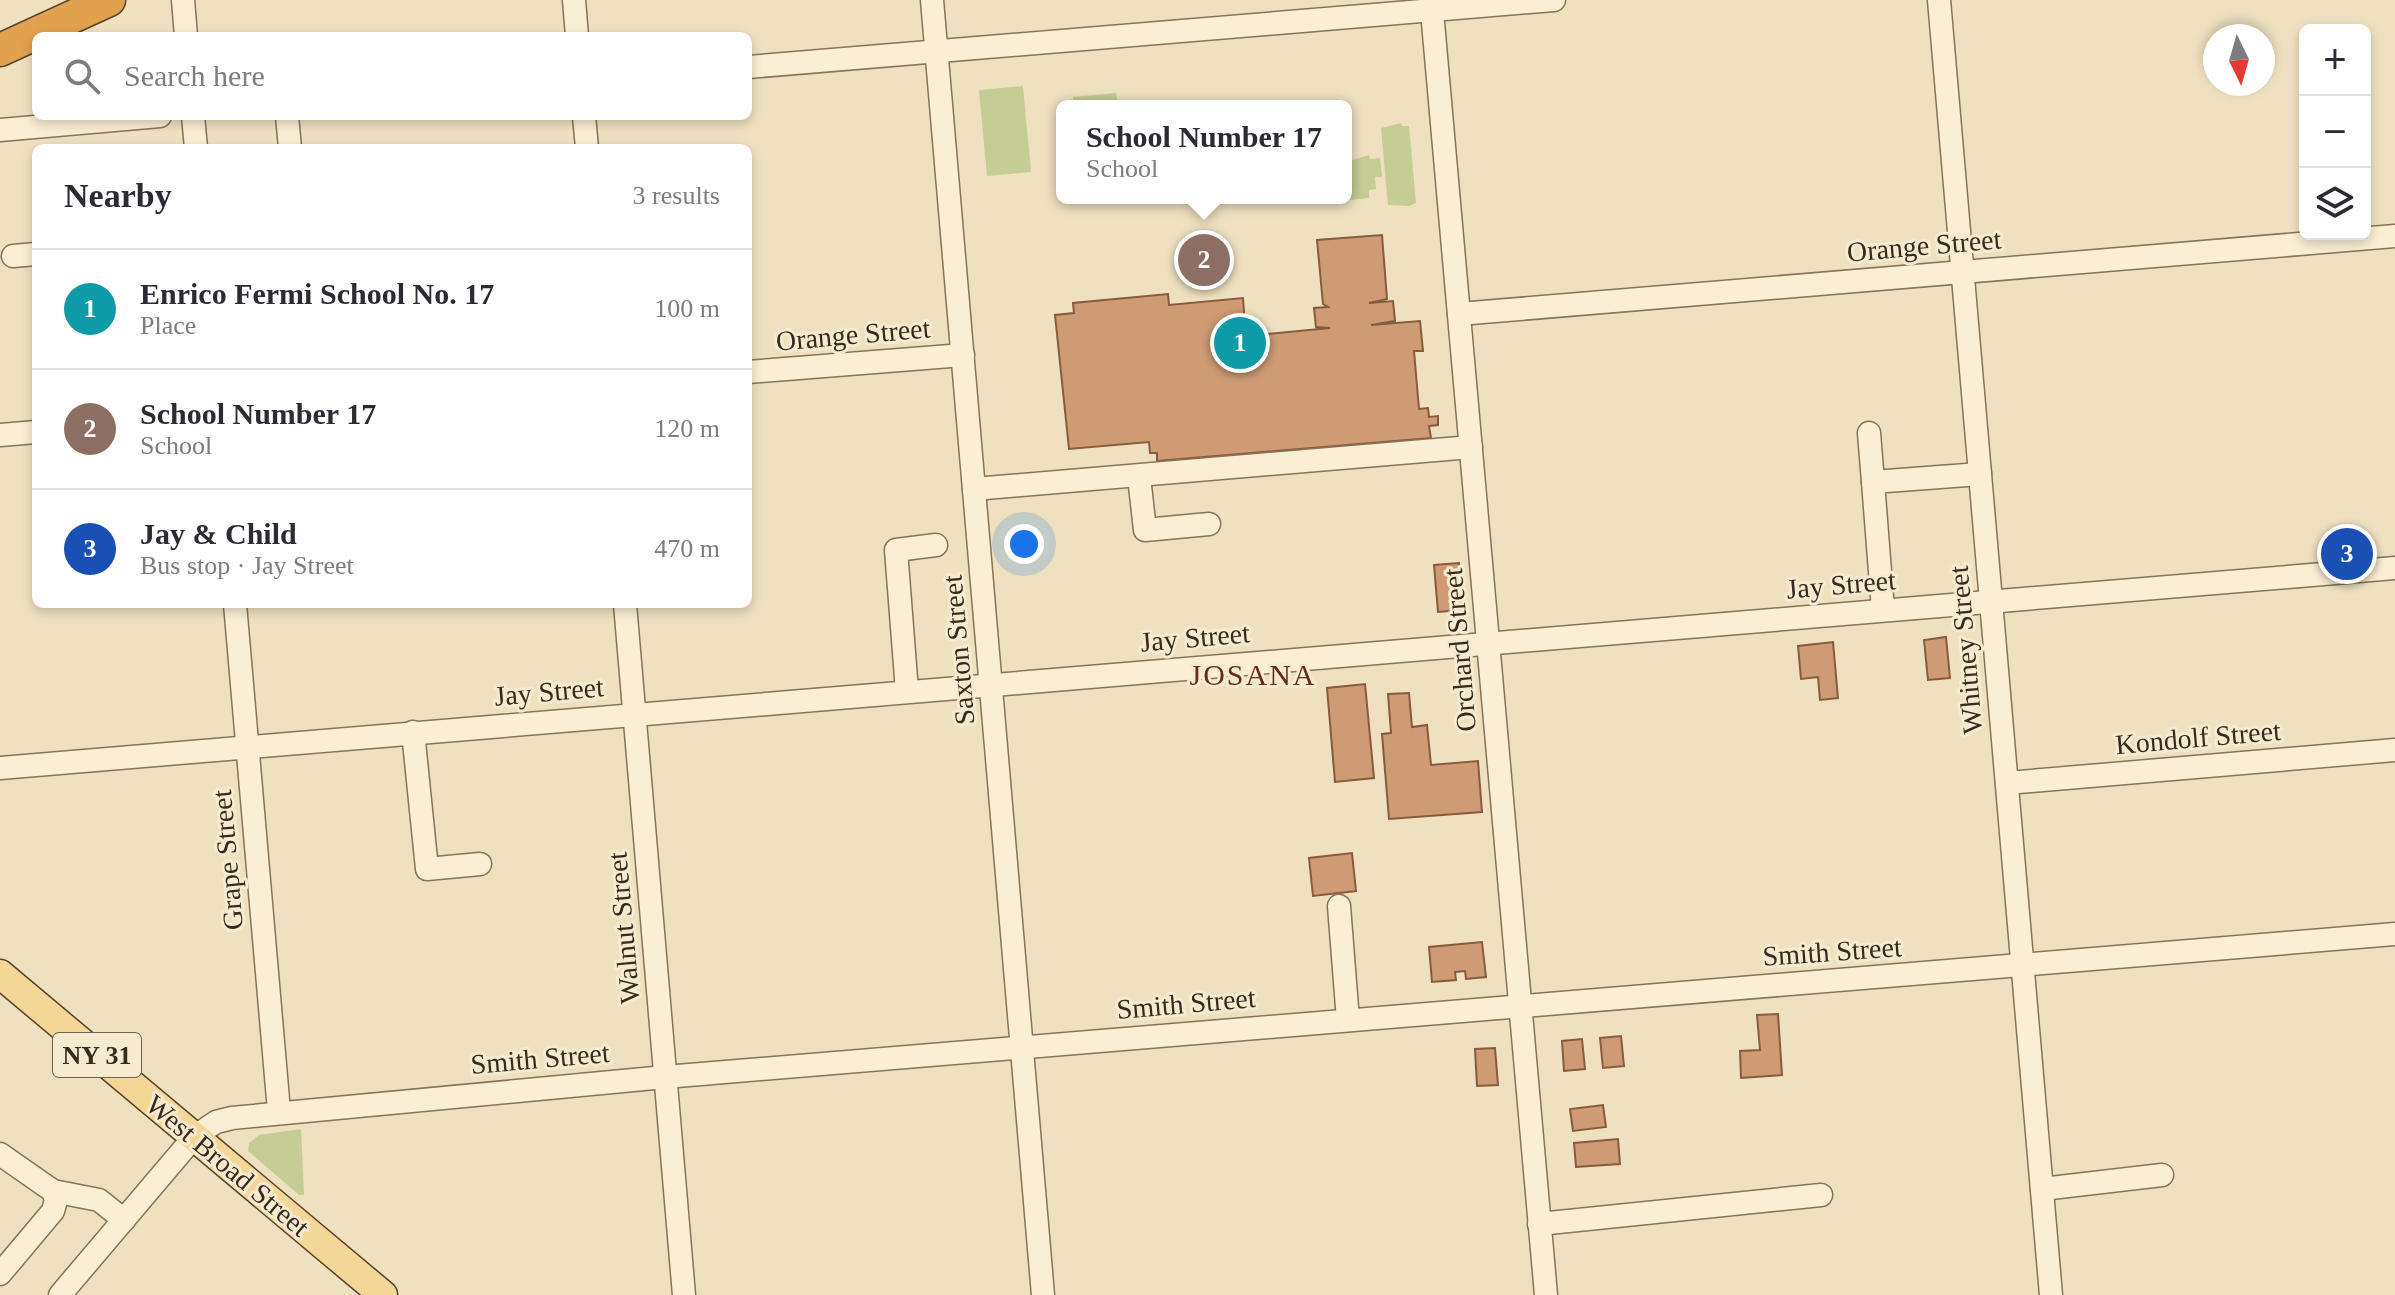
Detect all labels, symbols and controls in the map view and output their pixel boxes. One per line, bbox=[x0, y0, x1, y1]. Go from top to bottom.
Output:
north arrow bbox=[2203, 24, 2275, 96]
map controls bbox=[2299, 24, 2371, 240]
button: + bbox=[2299, 24, 2371, 96]
search box bbox=[32, 32, 752, 120]
icon: search bbox=[60, 54, 104, 98]
text: Search here bbox=[124, 59, 265, 92]
button: − bbox=[2299, 96, 2371, 168]
popup bbox=[1056, 100, 1352, 204]
text: School Number 17 bbox=[1086, 120, 1322, 153]
text: School bbox=[1086, 154, 1158, 183]
button: layers bbox=[2299, 168, 2371, 240]
text: Nearby bbox=[64, 177, 172, 214]
text: 3 results bbox=[633, 181, 720, 210]
street label: Orange Street bbox=[1846, 223, 2003, 268]
pin: 2 bbox=[1178, 230, 1230, 290]
text: Enrico Fermi School No. 17 bbox=[140, 277, 494, 310]
text: 1 bbox=[84, 294, 97, 323]
text: 100 m bbox=[654, 294, 720, 323]
text: Place bbox=[140, 311, 196, 340]
street label: Orange Street bbox=[775, 312, 932, 357]
pin: 1 bbox=[1214, 313, 1266, 373]
text: School Number 17 bbox=[140, 397, 376, 430]
text: 2 bbox=[84, 414, 97, 443]
text: 120 m bbox=[654, 414, 720, 443]
text: School bbox=[140, 431, 212, 460]
text: Jay & Child bbox=[140, 517, 297, 550]
your location bbox=[1004, 524, 1044, 564]
pin: 3 bbox=[2321, 524, 2373, 584]
text: 3 bbox=[84, 534, 97, 563]
text: 470 m bbox=[654, 534, 720, 563]
text: Bus stop · Jay Street bbox=[140, 551, 354, 580]
street label: Jay Street bbox=[1785, 564, 1897, 605]
street label: Whitney Street bbox=[1943, 564, 1988, 735]
street label: Orchard Street bbox=[1437, 567, 1482, 733]
street label: Saxton Street bbox=[936, 574, 980, 726]
street label: Jay Street bbox=[1139, 617, 1251, 658]
district label: JOSANA bbox=[1189, 658, 1317, 691]
street label: Jay Street bbox=[493, 671, 605, 712]
street label: Kondolf Street bbox=[2114, 715, 2282, 760]
street label: Grape Street bbox=[206, 788, 249, 931]
street label: Walnut Street bbox=[601, 850, 646, 1005]
street label: Smith Street bbox=[1762, 931, 1903, 972]
street label: Smith Street bbox=[1115, 982, 1257, 1025]
road number: NY 31 bbox=[53, 1033, 141, 1077]
street label: Smith Street bbox=[469, 1037, 611, 1080]
street label: West Broad Street bbox=[140, 1088, 316, 1243]

